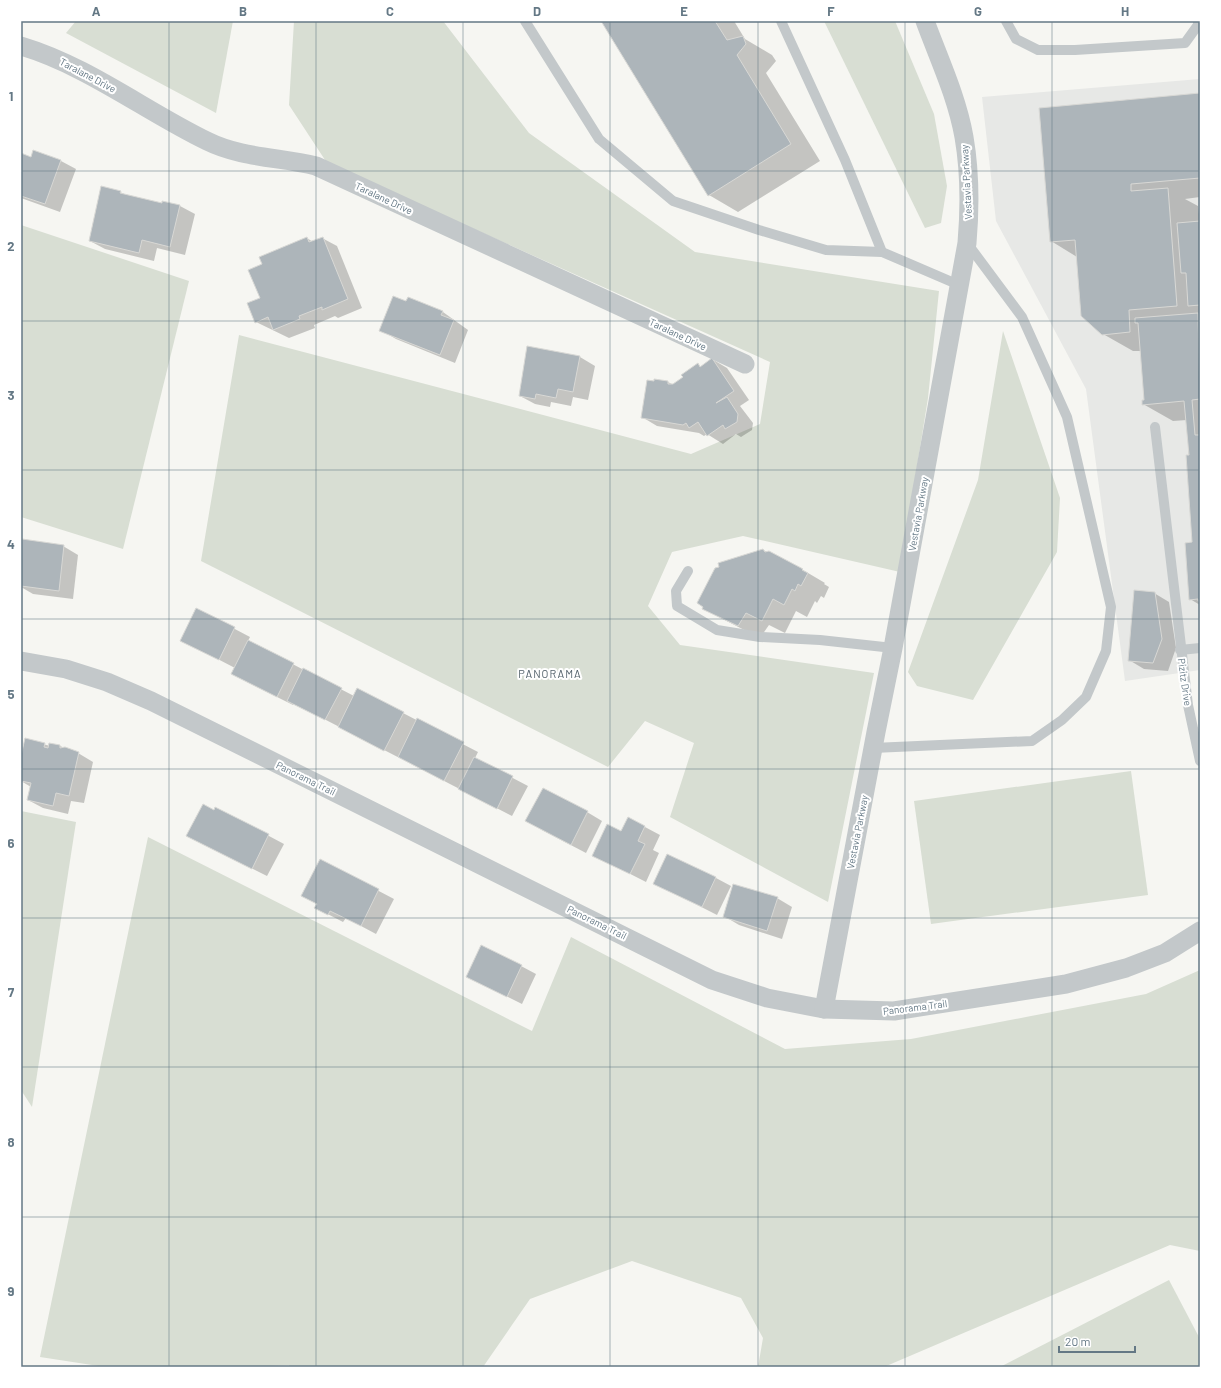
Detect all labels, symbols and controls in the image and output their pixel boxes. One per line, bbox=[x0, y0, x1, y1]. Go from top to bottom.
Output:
text: A bbox=[92, 3, 101, 19]
text: B bbox=[239, 3, 247, 19]
text: C bbox=[386, 3, 394, 19]
text: D bbox=[533, 3, 541, 19]
text: E bbox=[680, 3, 688, 19]
text: F bbox=[827, 3, 835, 19]
text: G bbox=[974, 3, 982, 19]
text: H bbox=[1121, 3, 1129, 19]
street label: Taralane Drive bbox=[58, 55, 118, 95]
text: 1 bbox=[9, 88, 13, 104]
street label: Vestavia Parkway bbox=[958, 144, 974, 220]
street label: Taralane Drive bbox=[353, 180, 415, 216]
text: 2 bbox=[7, 238, 15, 254]
street label: Taralane Drive bbox=[647, 316, 709, 352]
text: 3 bbox=[7, 387, 15, 403]
street label: Vestavia Parkway bbox=[906, 476, 930, 552]
text: 4 bbox=[7, 536, 15, 552]
street label: Pizitz Drive bbox=[1176, 657, 1194, 707]
district label: PANORAMA bbox=[518, 667, 582, 680]
text: 5 bbox=[7, 686, 15, 702]
street label: Panorama Trail bbox=[274, 758, 338, 798]
street label: Vestavia Parkway bbox=[844, 794, 870, 870]
text: 6 bbox=[8, 835, 15, 851]
street label: Panorama Trail bbox=[565, 902, 629, 942]
text: 7 bbox=[8, 984, 15, 1000]
street label: Panorama Trail bbox=[882, 997, 948, 1017]
text: 8 bbox=[7, 1134, 15, 1150]
text: 9 bbox=[8, 1283, 15, 1299]
scale bar bbox=[1059, 1328, 1135, 1354]
text: 20 m bbox=[1065, 1334, 1091, 1348]

